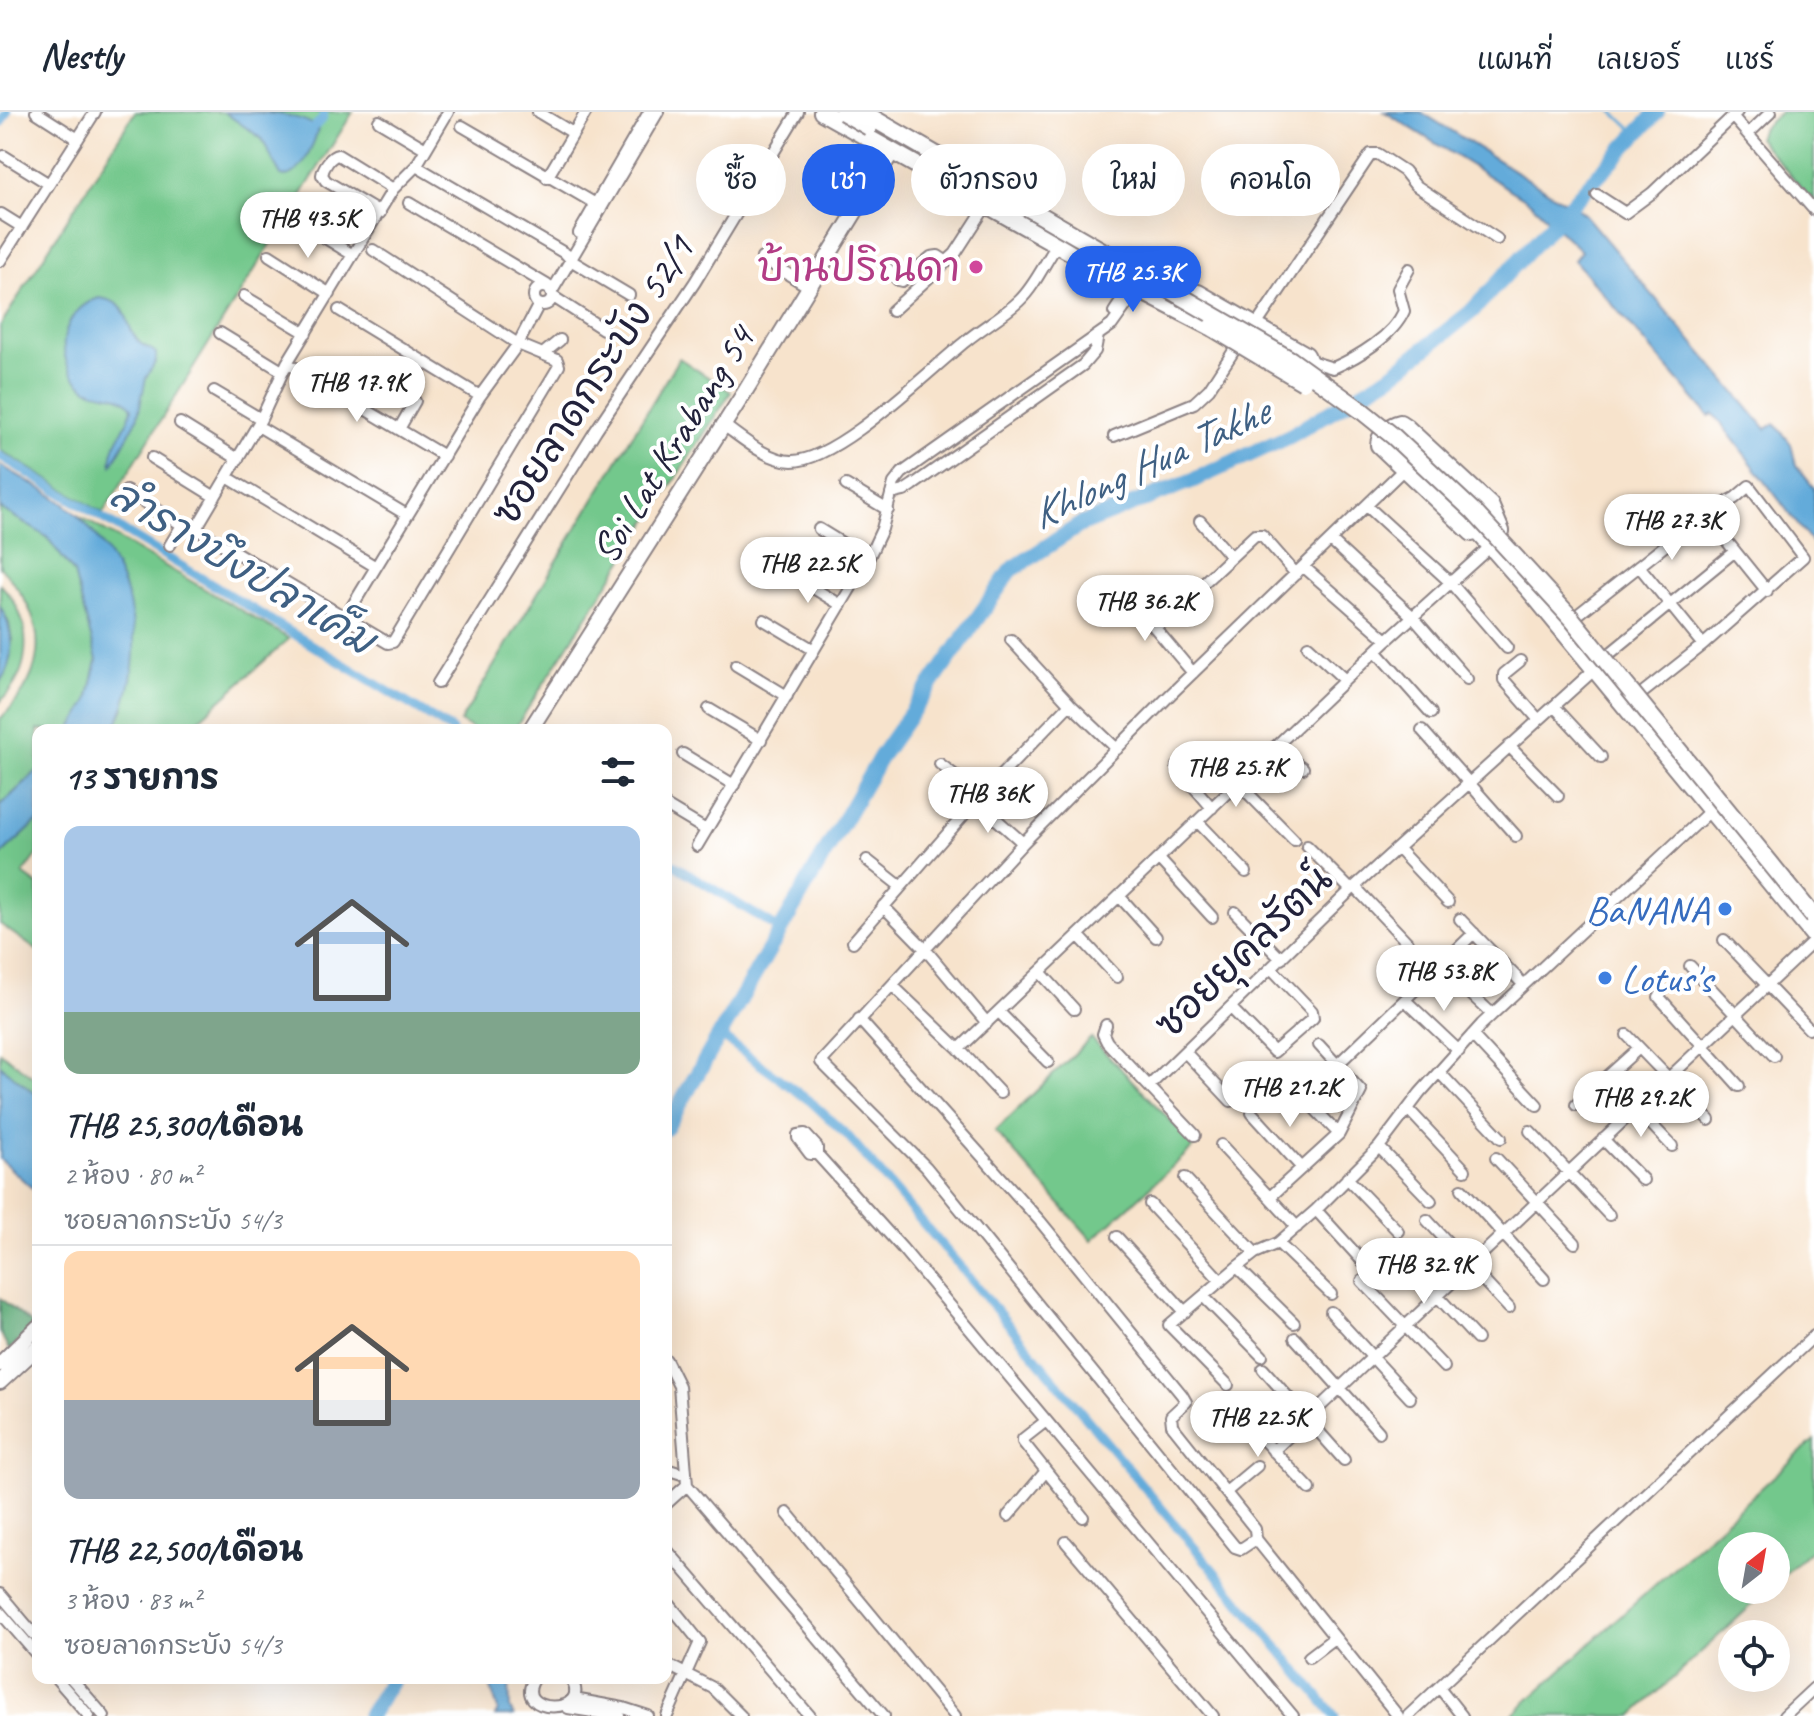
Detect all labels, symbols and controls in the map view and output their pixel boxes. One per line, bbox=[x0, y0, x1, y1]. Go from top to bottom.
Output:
text: Nestly bbox=[40, 32, 122, 79]
text: แผนที่ bbox=[1477, 42, 1552, 77]
text: เลเยอร์ bbox=[1596, 42, 1681, 77]
text: แชร์ bbox=[1725, 42, 1774, 77]
chip: ซื้อ bbox=[696, 144, 786, 216]
chip: เช่า bbox=[802, 144, 895, 216]
chip: ตัวกรอง bbox=[911, 144, 1066, 216]
chip: ใหม่ bbox=[1082, 144, 1185, 216]
chip: คอนโด bbox=[1201, 144, 1340, 216]
pin: THB 43.5K bbox=[216, 192, 400, 260]
text: THB 43.5K bbox=[258, 201, 358, 234]
street label: ซอยลาดกระบัง 52/1 bbox=[481, 225, 706, 535]
place label: บ้านปริณดา bbox=[758, 242, 960, 293]
pin: THB 25.3K bbox=[1041, 246, 1225, 314]
text: THB 25.3K bbox=[1083, 255, 1183, 288]
marker: บ้านปริณดา bbox=[967, 258, 985, 276]
street label: Soi Lat Krabang 54 bbox=[580, 314, 768, 572]
pin: THB 17.9K bbox=[265, 356, 449, 424]
text: THB 17.9K bbox=[307, 365, 407, 398]
water label: Khlong Hua Takhe bbox=[1023, 383, 1282, 541]
water label: ลำรางบึงปลาเค็ม bbox=[100, 466, 389, 669]
pin: THB 27.3K bbox=[1580, 494, 1764, 562]
text: THB 27.3K bbox=[1622, 503, 1722, 536]
pin: THB 22.5K bbox=[716, 537, 900, 605]
text: THB 22.5K bbox=[758, 546, 858, 579]
pin: THB 36.2K bbox=[1053, 575, 1237, 643]
text: THB 36.2K bbox=[1095, 584, 1195, 617]
pin: THB 25.7K bbox=[1144, 741, 1328, 809]
icon: filters bbox=[596, 750, 640, 794]
text: THB 25.7K bbox=[1186, 750, 1286, 783]
text: 13 รายการ bbox=[64, 756, 219, 799]
pin: THB 36K bbox=[914, 767, 1062, 835]
text: THB 36K bbox=[946, 776, 1030, 809]
street label: ซอยยุคลรัตน์ bbox=[1143, 853, 1346, 1052]
icon: home bbox=[280, 878, 424, 1022]
place label: BaNANA bbox=[1586, 885, 1710, 935]
marker: BaNANA bbox=[1716, 900, 1734, 918]
pin: THB 53.8K bbox=[1352, 945, 1536, 1013]
text: THB 53.8K bbox=[1394, 954, 1494, 987]
place label: Lotus's bbox=[1621, 954, 1716, 1004]
marker: Lotus's bbox=[1596, 969, 1614, 987]
pin: THB 21.2K bbox=[1198, 1061, 1382, 1129]
text: THB 21.2K bbox=[1240, 1070, 1340, 1103]
pin: THB 29.2K bbox=[1549, 1071, 1733, 1139]
text: THB 29.2K bbox=[1591, 1080, 1691, 1113]
text: THB 25,300/เดือน bbox=[64, 1103, 303, 1146]
text: 2 ห้อง · 80 m² bbox=[64, 1159, 200, 1192]
text: ซอยลาดกระบัง 54/3 bbox=[64, 1204, 282, 1237]
pin: THB 32.9K bbox=[1332, 1238, 1516, 1306]
text: THB 32.9K bbox=[1374, 1247, 1474, 1280]
icon: home bbox=[280, 1303, 424, 1447]
pin: THB 22.5K bbox=[1166, 1391, 1350, 1459]
text: THB 22.5K bbox=[1208, 1400, 1308, 1433]
text: THB 22,500/เดือน bbox=[64, 1528, 303, 1571]
north arrow bbox=[1718, 1532, 1790, 1604]
map controls bbox=[1718, 1532, 1790, 1692]
text: 3 ห้อง · 83 m² bbox=[64, 1584, 200, 1617]
button: locate bbox=[1718, 1620, 1790, 1692]
text: ซอยลาดกระบัง 54/3 bbox=[64, 1629, 282, 1662]

